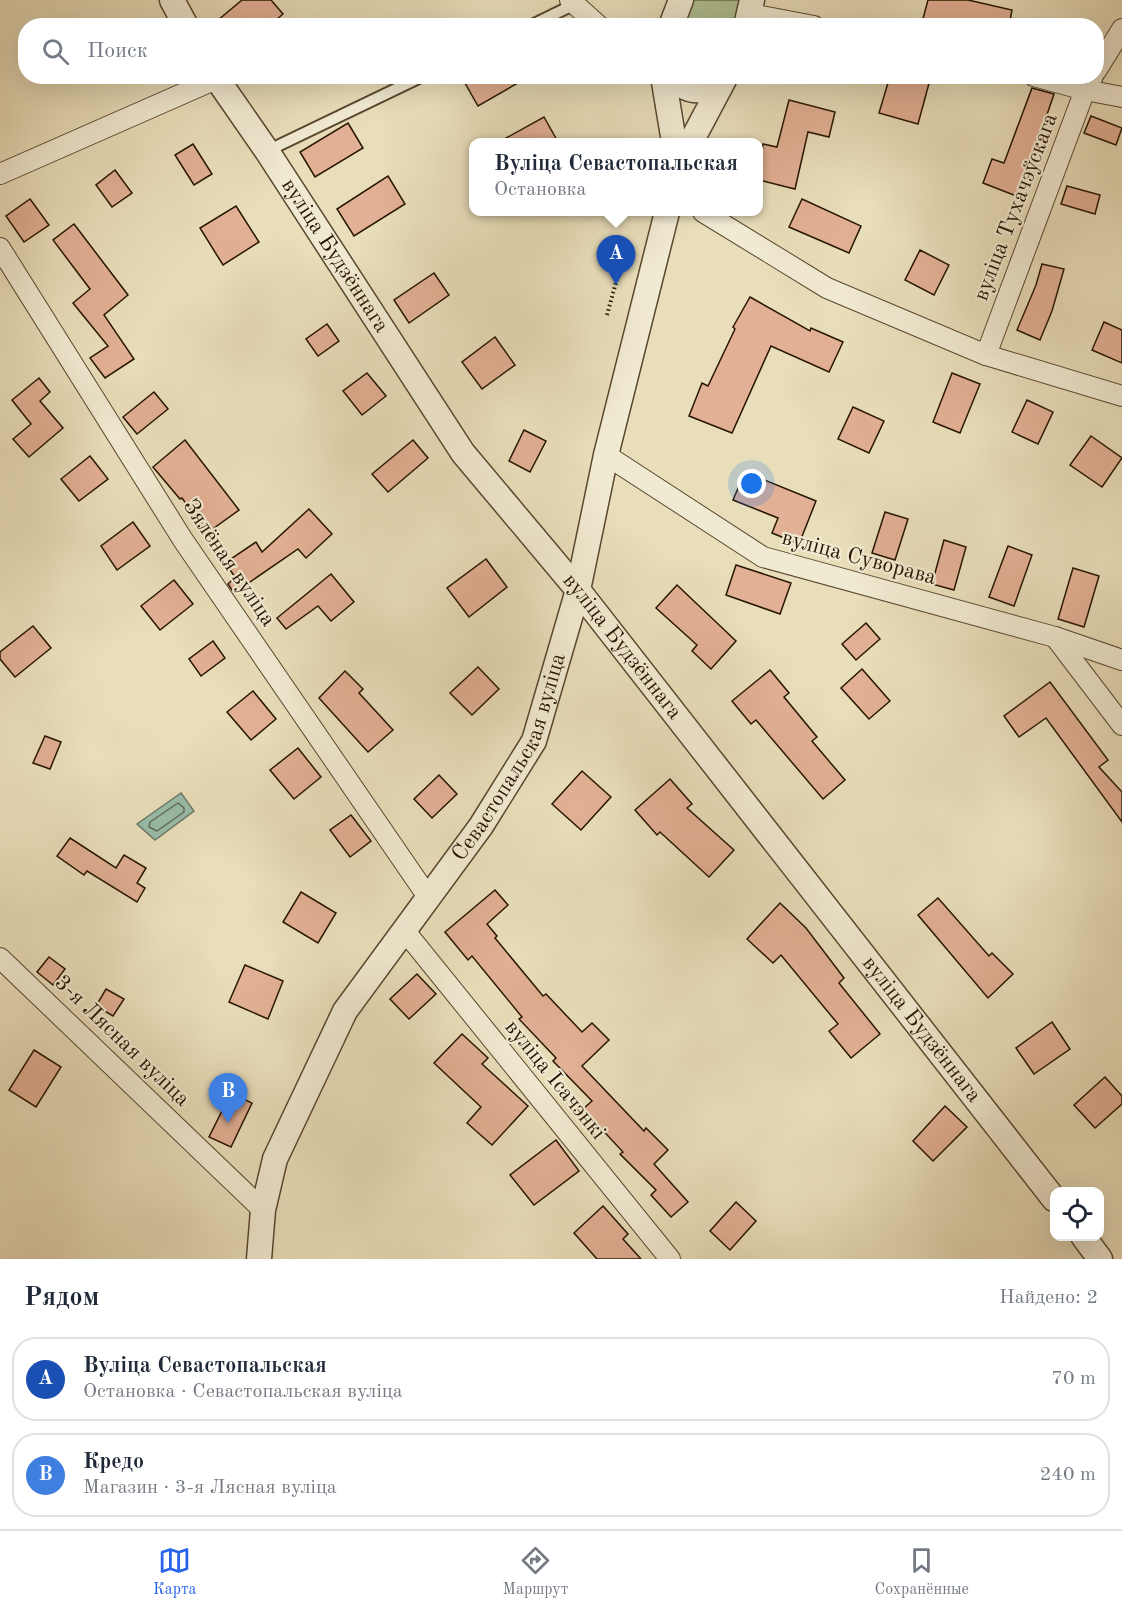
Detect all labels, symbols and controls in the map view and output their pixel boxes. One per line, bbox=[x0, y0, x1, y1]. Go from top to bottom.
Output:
search box bbox=[18, 18, 1104, 84]
icon: search bbox=[39, 35, 72, 68]
text: Поиск bbox=[87, 40, 148, 62]
street label: вуліца Тухачэўскага bbox=[970, 110, 1062, 304]
popup bbox=[469, 138, 763, 216]
text: Вуліца Севастопальская bbox=[494, 153, 738, 175]
street label: вуліца Будзённага bbox=[277, 175, 393, 337]
text: Остановка bbox=[494, 180, 587, 200]
pin: A bbox=[596, 236, 636, 285]
your location bbox=[737, 469, 766, 498]
street label: Зялёная вуліца bbox=[179, 496, 280, 631]
street label: вуліца Суворава bbox=[780, 527, 939, 589]
street label: вуліца Будзённага bbox=[558, 570, 686, 724]
street label: Севастопальская вуліца bbox=[448, 651, 570, 865]
street label: вуліца Будзённага bbox=[858, 952, 985, 1107]
street label: 3-я Лясная вуліца bbox=[50, 971, 194, 1111]
street label: вуліца Ісачэнкі bbox=[500, 1016, 610, 1144]
pin: B bbox=[208, 1074, 248, 1123]
map controls bbox=[1050, 1187, 1104, 1241]
button: locate bbox=[1050, 1187, 1104, 1241]
text: Рядом bbox=[24, 1285, 99, 1311]
text: Найдено: 2 bbox=[999, 1288, 1098, 1308]
text: Вуліца Севастопальская bbox=[83, 1355, 327, 1377]
text: A bbox=[38, 1369, 53, 1389]
text: 70 m bbox=[1051, 1369, 1096, 1389]
text: Остановка · Севастопальская вуліца bbox=[83, 1382, 403, 1402]
text: Кредо bbox=[83, 1451, 144, 1473]
text: B bbox=[38, 1465, 53, 1485]
text: 240 m bbox=[1040, 1465, 1096, 1485]
text: Магазин · 3-я Лясная вуліца bbox=[83, 1478, 337, 1498]
tab: Карта bbox=[153, 1544, 196, 1600]
tab: Маршрут bbox=[503, 1544, 568, 1600]
tab: Сохранённые bbox=[875, 1544, 969, 1600]

